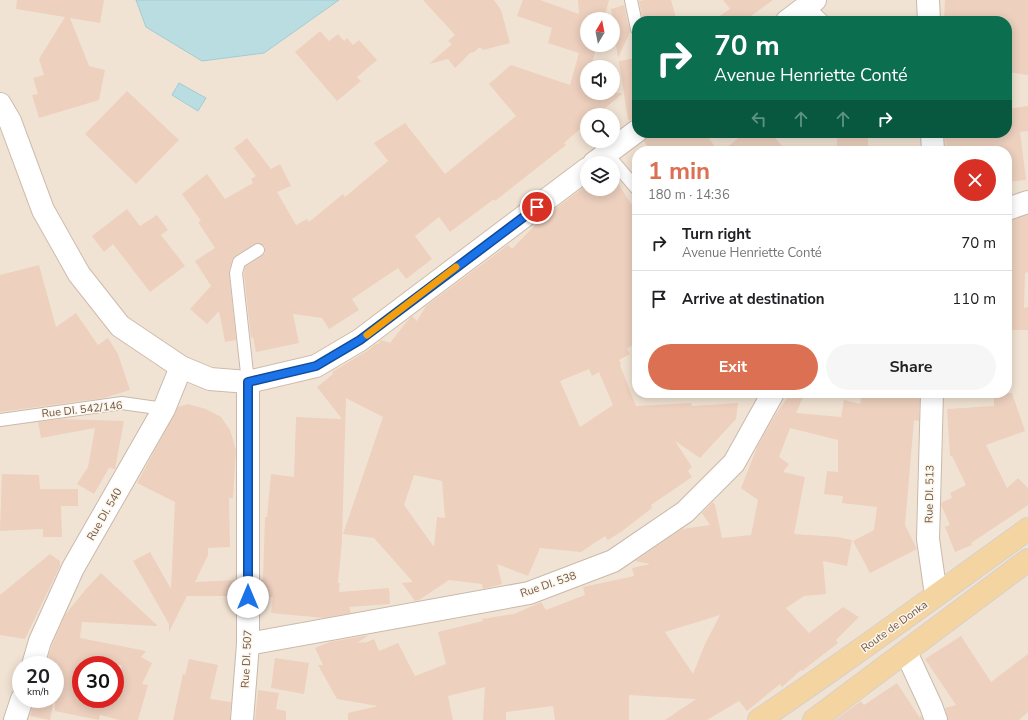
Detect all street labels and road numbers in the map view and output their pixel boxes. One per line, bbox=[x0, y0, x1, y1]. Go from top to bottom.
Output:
street label: Rue DI. 542/146 bbox=[41, 398, 124, 421]
street label: Rue DI. 513 bbox=[921, 465, 938, 523]
street label: Rue DI. 540 bbox=[83, 485, 126, 543]
street label: Rue DI. 538 bbox=[518, 568, 579, 601]
street label: Route de Donka bbox=[858, 597, 931, 656]
street label: Rue DI. 507 bbox=[237, 630, 256, 689]

